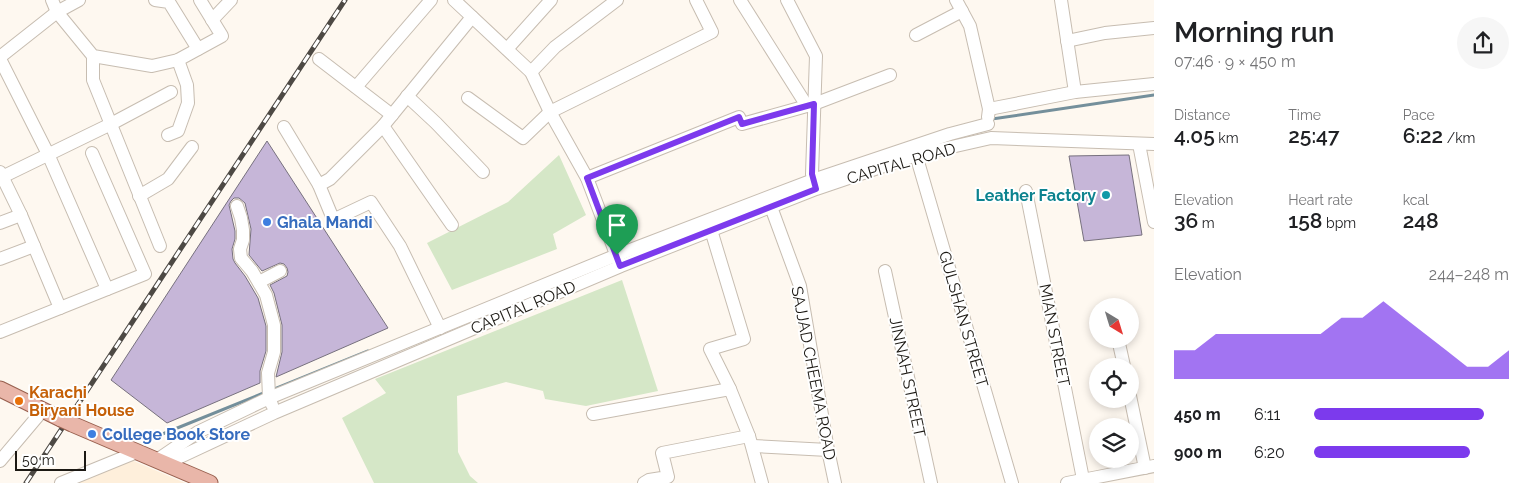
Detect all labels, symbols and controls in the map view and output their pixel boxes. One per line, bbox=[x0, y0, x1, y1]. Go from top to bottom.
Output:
text: Morning run bbox=[1174, 16, 1334, 49]
button: share bbox=[1457, 17, 1509, 69]
text: 07:46 · 9 × 450 m bbox=[1174, 52, 1296, 71]
text: Distance bbox=[1174, 107, 1230, 123]
text: Time bbox=[1288, 107, 1321, 123]
text: Pace bbox=[1403, 107, 1435, 123]
text: 4.05 bbox=[1174, 123, 1215, 148]
text: 25:47 bbox=[1288, 123, 1339, 148]
text: 6:22 bbox=[1403, 123, 1443, 148]
text: km bbox=[1215, 130, 1239, 146]
text: /km bbox=[1443, 130, 1475, 146]
street label: CAPITAL ROAD bbox=[845, 139, 958, 188]
place label: Leather Factory bbox=[976, 186, 1096, 205]
marker: Leather Factory bbox=[1100, 189, 1112, 201]
text: Elevation bbox=[1174, 192, 1233, 208]
text: Heart rate bbox=[1288, 192, 1353, 208]
text: kcal bbox=[1403, 192, 1429, 208]
pin bbox=[596, 204, 638, 255]
text: 36 bbox=[1174, 208, 1198, 233]
text: 158 bbox=[1288, 208, 1322, 233]
text: 248 bbox=[1403, 208, 1439, 233]
icon: arrive bbox=[603, 211, 631, 239]
place label: Ghala Mandi bbox=[277, 213, 373, 232]
text: m bbox=[1198, 215, 1215, 231]
text: bpm bbox=[1322, 215, 1356, 231]
marker: Ghala Mandi bbox=[261, 216, 273, 228]
street label: GULSHAN STREET bbox=[935, 249, 992, 390]
text: Elevation bbox=[1174, 265, 1242, 284]
text: 244–248 m bbox=[1429, 265, 1509, 284]
street label: CAPITAL ROAD bbox=[468, 277, 579, 338]
street label: MIAN STREET bbox=[1035, 282, 1074, 388]
street label: SAJJAD CHEEMA ROAD bbox=[787, 285, 840, 462]
north arrow bbox=[1089, 298, 1139, 348]
map controls bbox=[1089, 298, 1139, 468]
street label: JINNAH STREET bbox=[886, 315, 930, 439]
button: locate bbox=[1089, 358, 1139, 408]
place label: Karachi Biryani House bbox=[29, 383, 135, 420]
marker: Karachi Biryani House bbox=[13, 395, 25, 407]
text: 450 m bbox=[1174, 405, 1221, 424]
text: 6:11 bbox=[1254, 405, 1280, 424]
button: layers bbox=[1089, 418, 1139, 468]
place label: College Book Store bbox=[102, 425, 250, 444]
marker: College Book Store bbox=[86, 428, 98, 440]
text: 900 m bbox=[1174, 443, 1222, 462]
text: 6:20 bbox=[1254, 443, 1285, 462]
scale bar bbox=[15, 448, 86, 471]
text: 50 m bbox=[22, 452, 55, 468]

